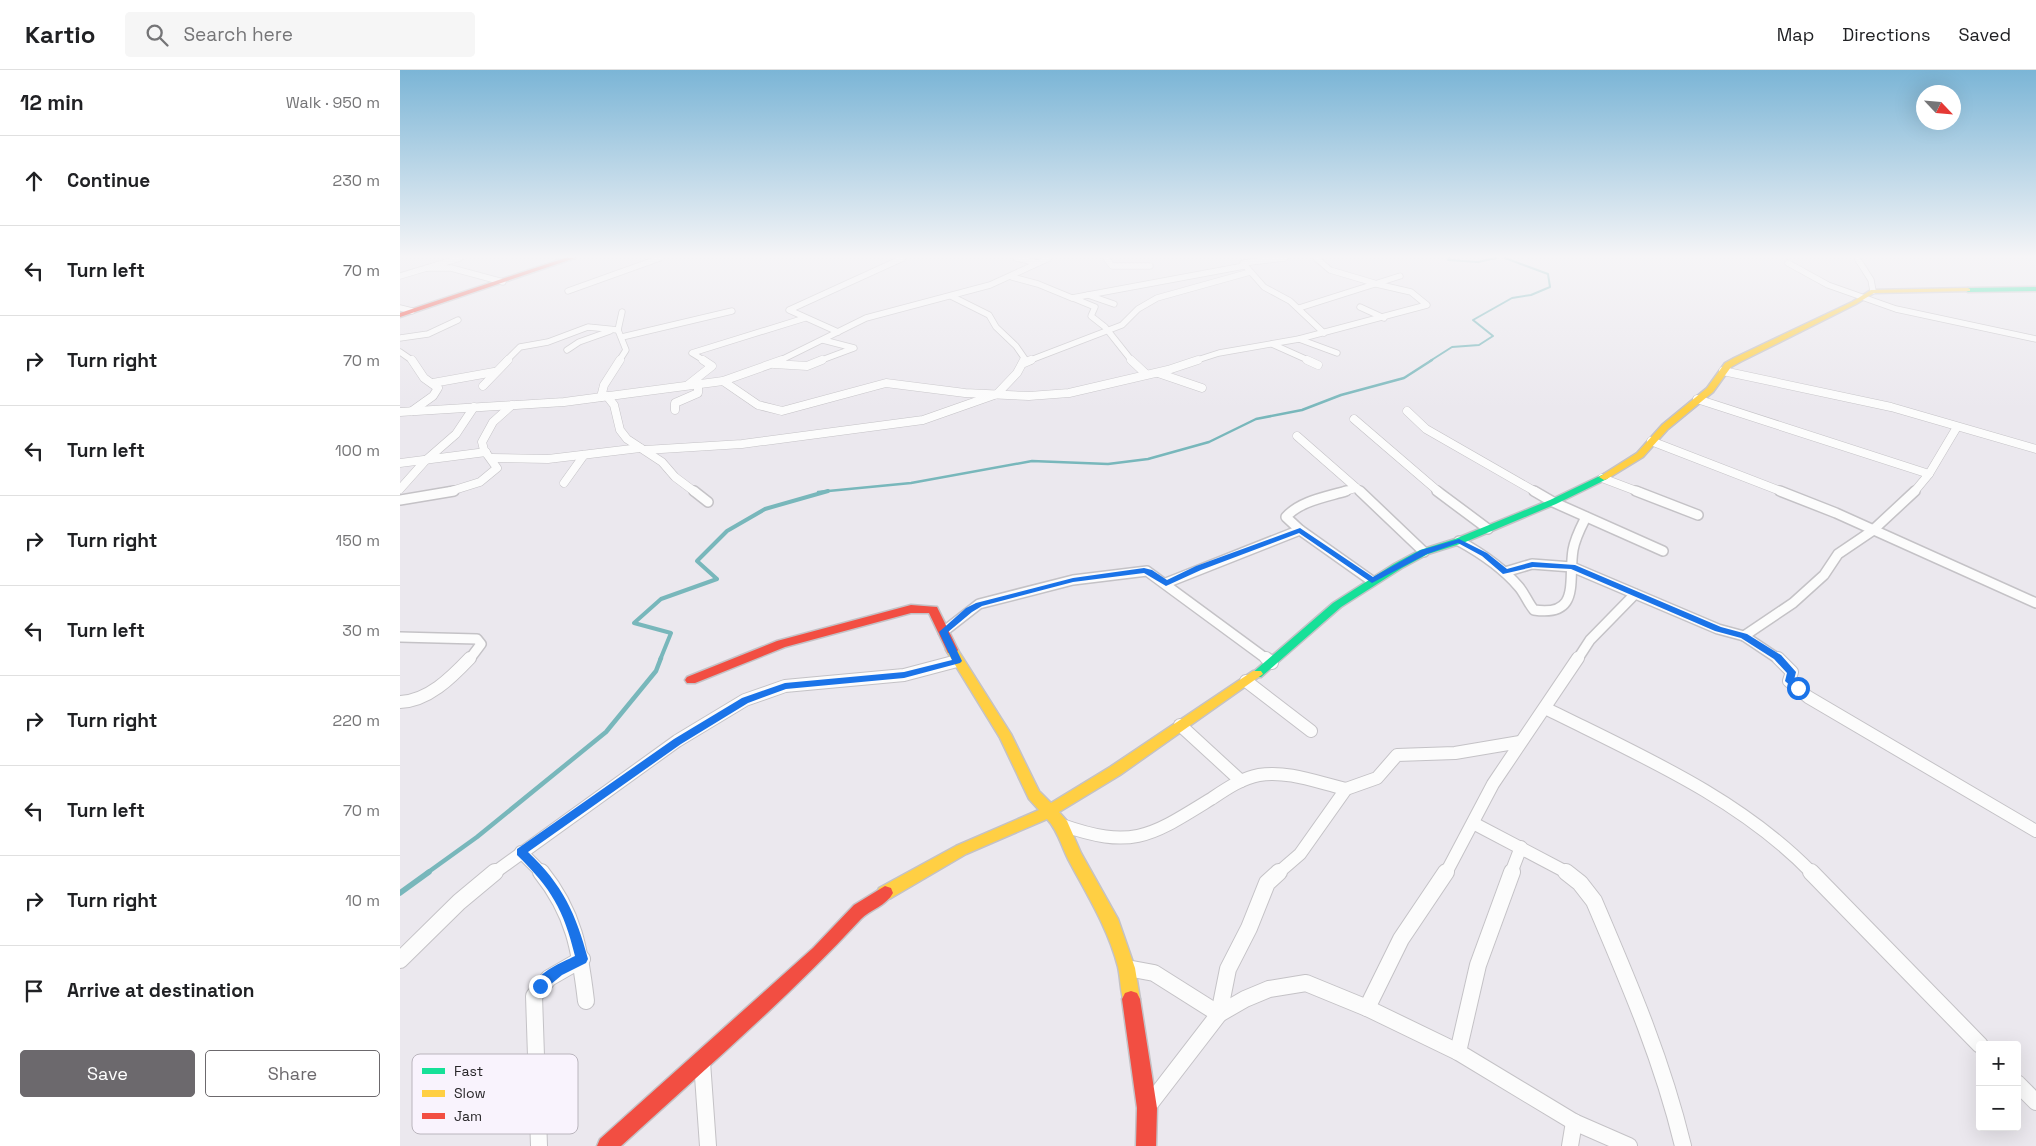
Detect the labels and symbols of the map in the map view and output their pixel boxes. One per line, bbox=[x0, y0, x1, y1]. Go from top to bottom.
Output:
north arrow bbox=[1916, 85, 1961, 130]
route start bbox=[1787, 677, 1810, 700]
route end bbox=[529, 975, 552, 998]
legend bbox=[412, 1054, 578, 1134]
text: Fast bbox=[454, 1062, 483, 1080]
text: Slow bbox=[454, 1084, 486, 1102]
text: Jam bbox=[454, 1107, 482, 1125]

